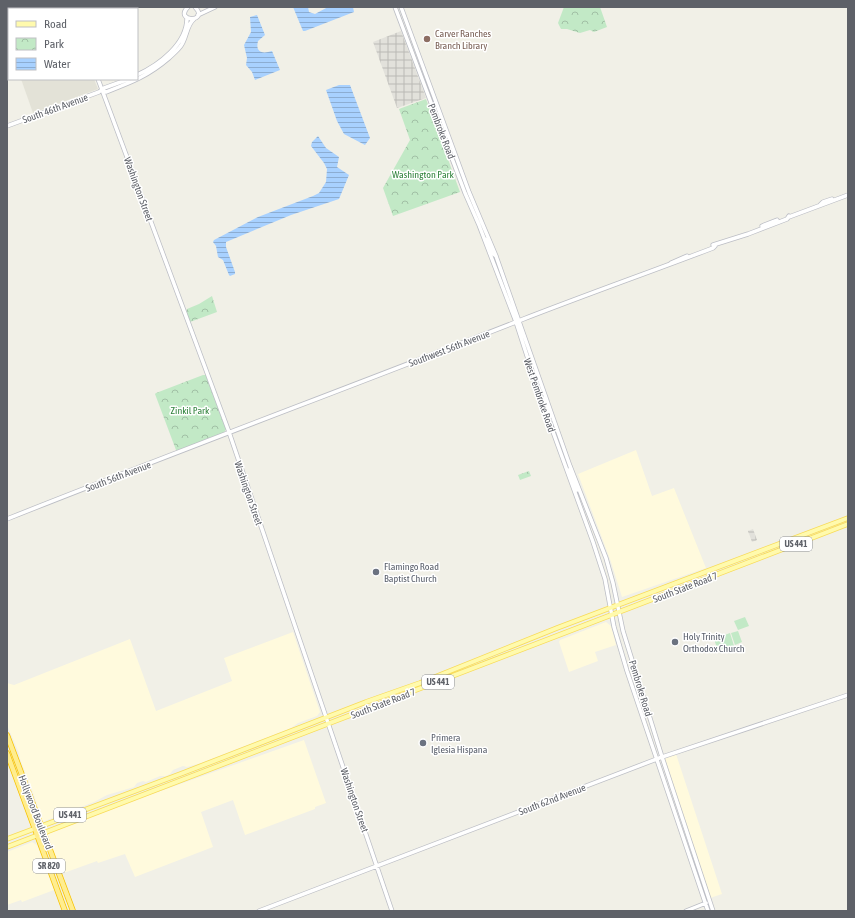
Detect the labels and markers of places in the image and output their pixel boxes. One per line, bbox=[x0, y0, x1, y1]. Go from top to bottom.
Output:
place label: Carver Ranches Branch Library bbox=[435, 28, 492, 51]
marker: Carver Ranches Branch Library bbox=[422, 34, 432, 44]
place label: Flamingo Road Baptist Church bbox=[384, 561, 439, 584]
marker: Flamingo Road Baptist Church bbox=[371, 567, 381, 577]
place label: Holy Trinity Orthodox Church bbox=[683, 631, 745, 654]
marker: Holy Trinity Orthodox Church bbox=[670, 637, 680, 647]
place label: Primera Iglesia Hispana bbox=[431, 732, 488, 755]
marker: Primera Iglesia Hispana bbox=[418, 738, 428, 748]

